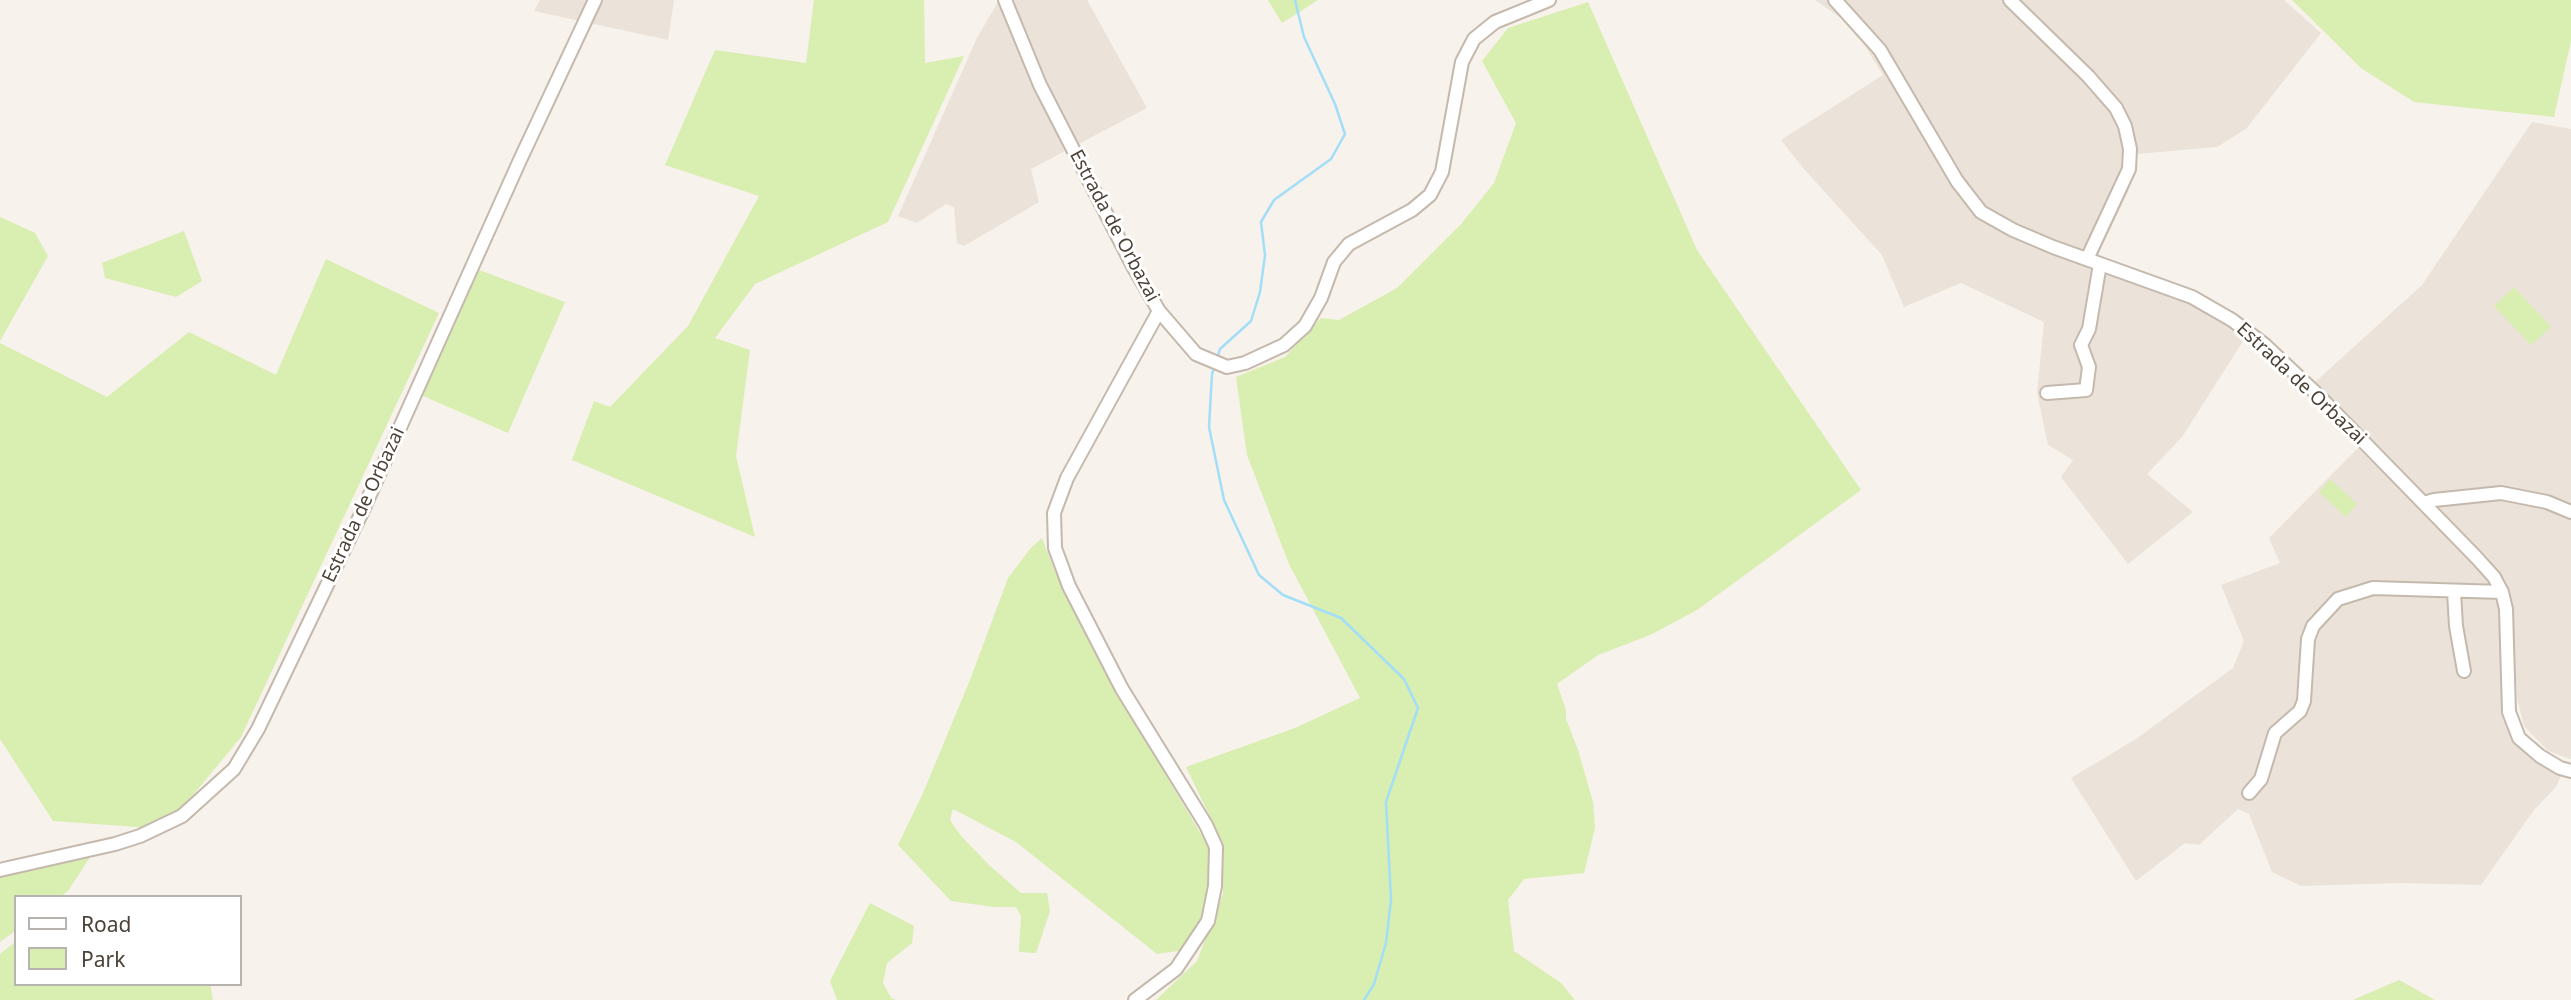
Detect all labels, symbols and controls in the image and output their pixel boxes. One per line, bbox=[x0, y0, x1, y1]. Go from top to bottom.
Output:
street label: Estrada de Orbazai bbox=[1064, 146, 1164, 306]
street label: Estrada de Orbazai bbox=[2232, 318, 2370, 450]
street label: Estrada de Orbazai bbox=[318, 424, 410, 586]
legend bbox=[14, 895, 242, 986]
text: Road bbox=[81, 910, 131, 938]
text: Park bbox=[81, 945, 125, 973]

